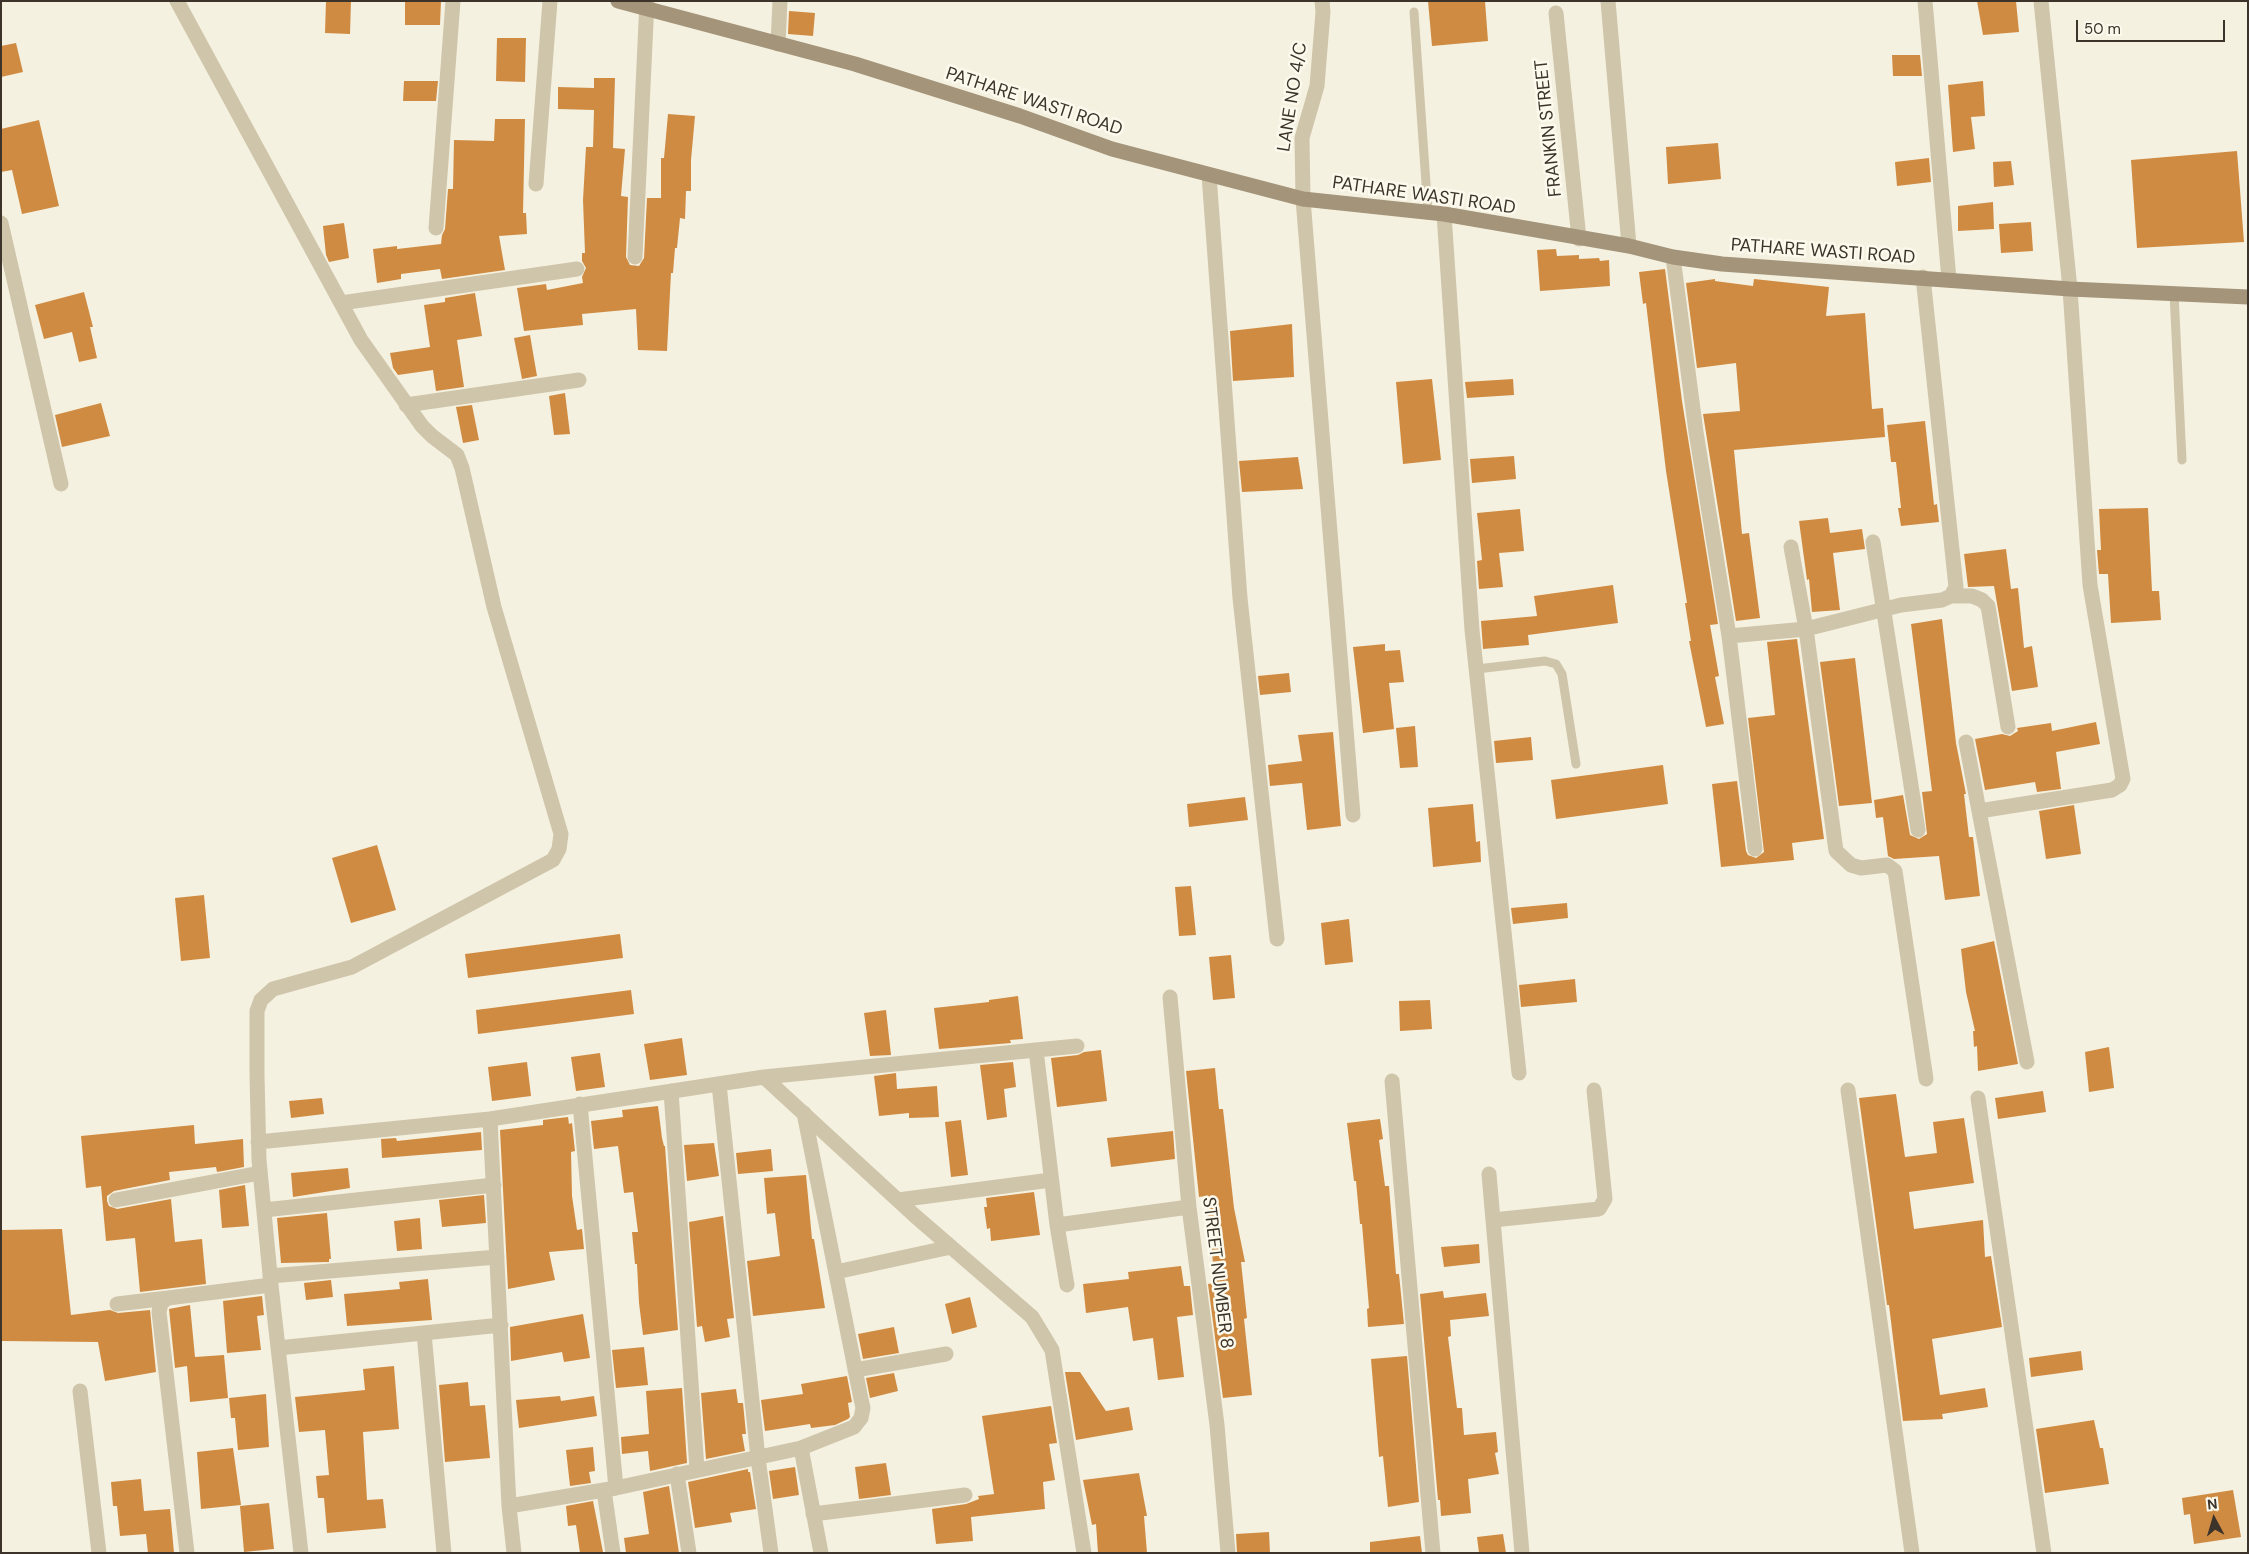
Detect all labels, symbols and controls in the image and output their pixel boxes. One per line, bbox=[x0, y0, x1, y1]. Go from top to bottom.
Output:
scale bar bbox=[2079, 10, 2228, 42]
text: 50 m bbox=[2084, 19, 2121, 39]
street label: LANE NO 4/C bbox=[1274, 41, 1312, 153]
street label: FRANKIN STREET bbox=[1531, 58, 1567, 198]
street label: PATHARE WASTI ROAD bbox=[943, 63, 1125, 141]
street label: PATHARE WASTI ROAD bbox=[1331, 172, 1517, 220]
street label: PATHARE WASTI ROAD bbox=[1730, 235, 1916, 269]
street label: STREET NUMBER 8 bbox=[1197, 1196, 1237, 1350]
north arrow bbox=[2189, 1494, 2239, 1544]
text: N bbox=[2206, 1495, 2218, 1514]

